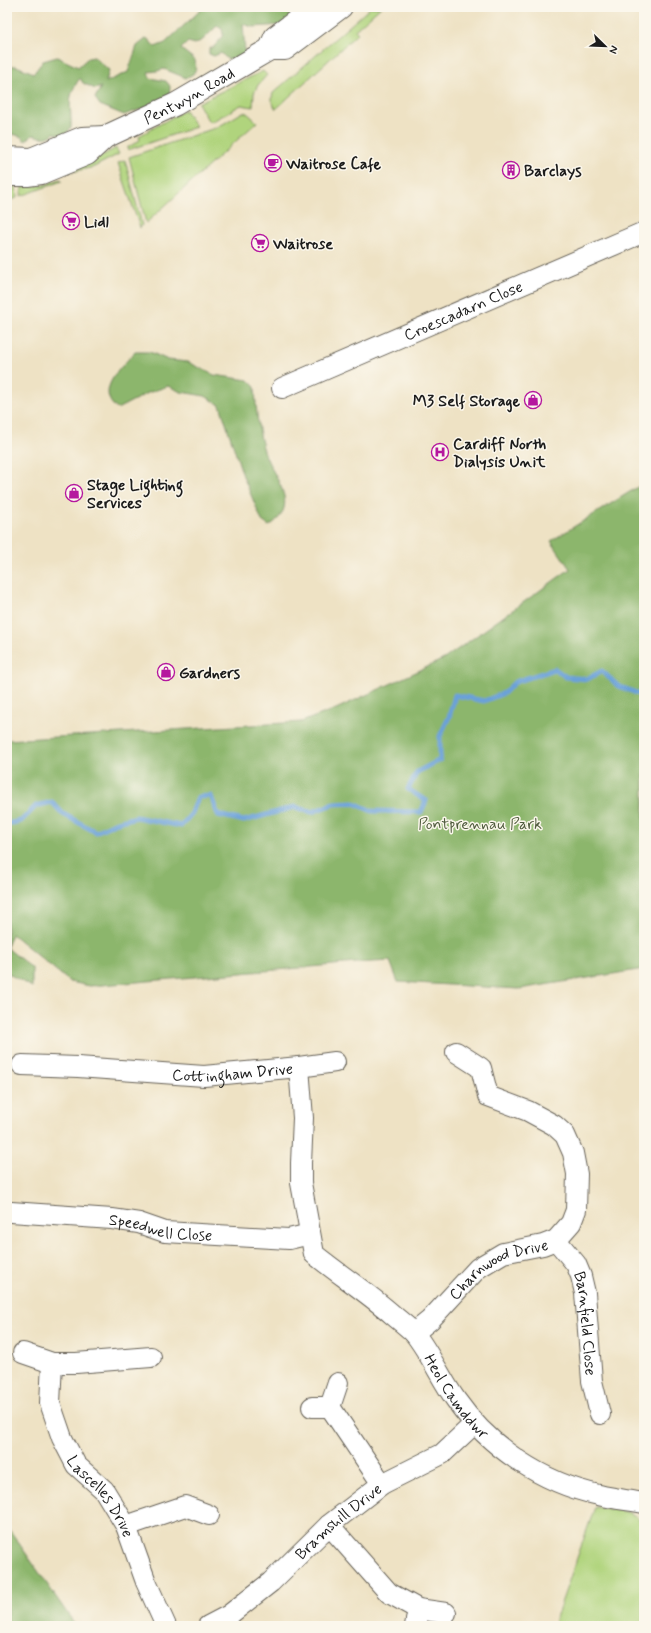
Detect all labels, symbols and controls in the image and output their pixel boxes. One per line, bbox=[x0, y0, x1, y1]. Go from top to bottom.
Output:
north arrow bbox=[585, 26, 625, 66]
text: N bbox=[605, 43, 621, 56]
street label: Pentwyn Road bbox=[140, 63, 239, 130]
cafe icon: Waitrose Cafe bbox=[263, 153, 283, 173]
place label: Waitrose Cafe bbox=[285, 154, 381, 175]
building icon: Barclays bbox=[501, 160, 521, 180]
place label: Barclays bbox=[524, 161, 582, 182]
supermarket icon: Lidl bbox=[61, 211, 81, 231]
place label: Lidl bbox=[84, 212, 109, 233]
supermarket icon: Waitrose bbox=[250, 233, 270, 253]
place label: Waitrose bbox=[272, 234, 333, 255]
street label: Croescadarn Close bbox=[401, 277, 526, 346]
shop icon: M3 Self Storage bbox=[523, 390, 543, 410]
place label: M3 Self Storage bbox=[413, 391, 520, 413]
place label: Cardiff North Dialysis Unit bbox=[453, 434, 546, 473]
hospital icon: Cardiff North Dialysis Unit bbox=[430, 442, 450, 462]
place label: Stage Lighting Services bbox=[87, 475, 183, 514]
shop icon: Stage Lighting Services bbox=[64, 483, 84, 503]
shop icon: Gardners bbox=[156, 662, 176, 682]
place label: Gardners bbox=[179, 663, 241, 684]
park label: Pontprennau Park bbox=[418, 814, 542, 835]
street label: Cottingham Drive bbox=[171, 1059, 294, 1088]
street label: Speedwell Close bbox=[107, 1210, 213, 1247]
street label: Charnwood Drive bbox=[445, 1235, 552, 1305]
street label: Barnfield Close bbox=[568, 1269, 601, 1376]
street label: Heol Camddwr bbox=[419, 1350, 493, 1444]
street label: Lascelles Drive bbox=[61, 1452, 138, 1540]
street label: Bramshill Drive bbox=[291, 1479, 387, 1565]

